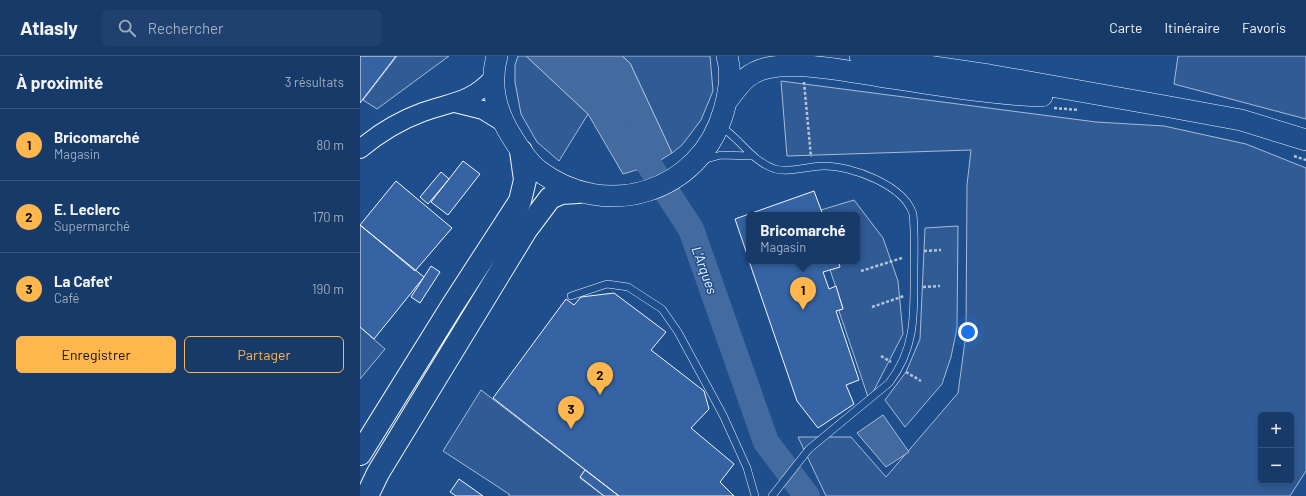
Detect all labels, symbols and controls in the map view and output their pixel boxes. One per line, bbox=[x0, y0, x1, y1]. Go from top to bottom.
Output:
search box bbox=[102, 10, 382, 46]
text: Atlasly bbox=[20, 16, 78, 39]
icon: search bbox=[116, 17, 138, 39]
text: Rechercher bbox=[148, 19, 223, 37]
text: Carte bbox=[1109, 19, 1142, 36]
text: Itinéraire bbox=[1164, 19, 1220, 36]
text: Favoris bbox=[1242, 19, 1286, 36]
text: À proximité bbox=[16, 72, 103, 92]
text: 3 résultats bbox=[285, 74, 344, 90]
text: Bricomarché bbox=[54, 128, 140, 146]
text: 1 bbox=[27, 137, 31, 153]
text: 80 m bbox=[317, 137, 344, 153]
text: Magasin bbox=[54, 146, 100, 162]
text: E. Leclerc bbox=[54, 200, 120, 218]
text: 2 bbox=[25, 209, 33, 225]
text: 170 m bbox=[313, 209, 344, 225]
popup bbox=[746, 212, 860, 264]
text: Supermarché bbox=[54, 218, 130, 234]
text: Bricomarché bbox=[760, 221, 846, 239]
text: Magasin bbox=[760, 239, 806, 255]
water label: L'Arques bbox=[689, 244, 722, 297]
text: La Cafet' bbox=[54, 272, 112, 290]
pin: 1 bbox=[790, 277, 816, 310]
text: 3 bbox=[25, 281, 33, 297]
text: 190 m bbox=[312, 281, 344, 297]
text: Café bbox=[54, 290, 79, 306]
your location bbox=[958, 322, 978, 342]
button: Enregistrer bbox=[16, 336, 176, 373]
button: Partager bbox=[184, 336, 344, 373]
pin: 2 bbox=[587, 362, 613, 395]
pin: 3 bbox=[558, 396, 584, 429]
map controls bbox=[1258, 412, 1294, 484]
button: + bbox=[1258, 412, 1294, 448]
button: − bbox=[1258, 448, 1294, 484]

